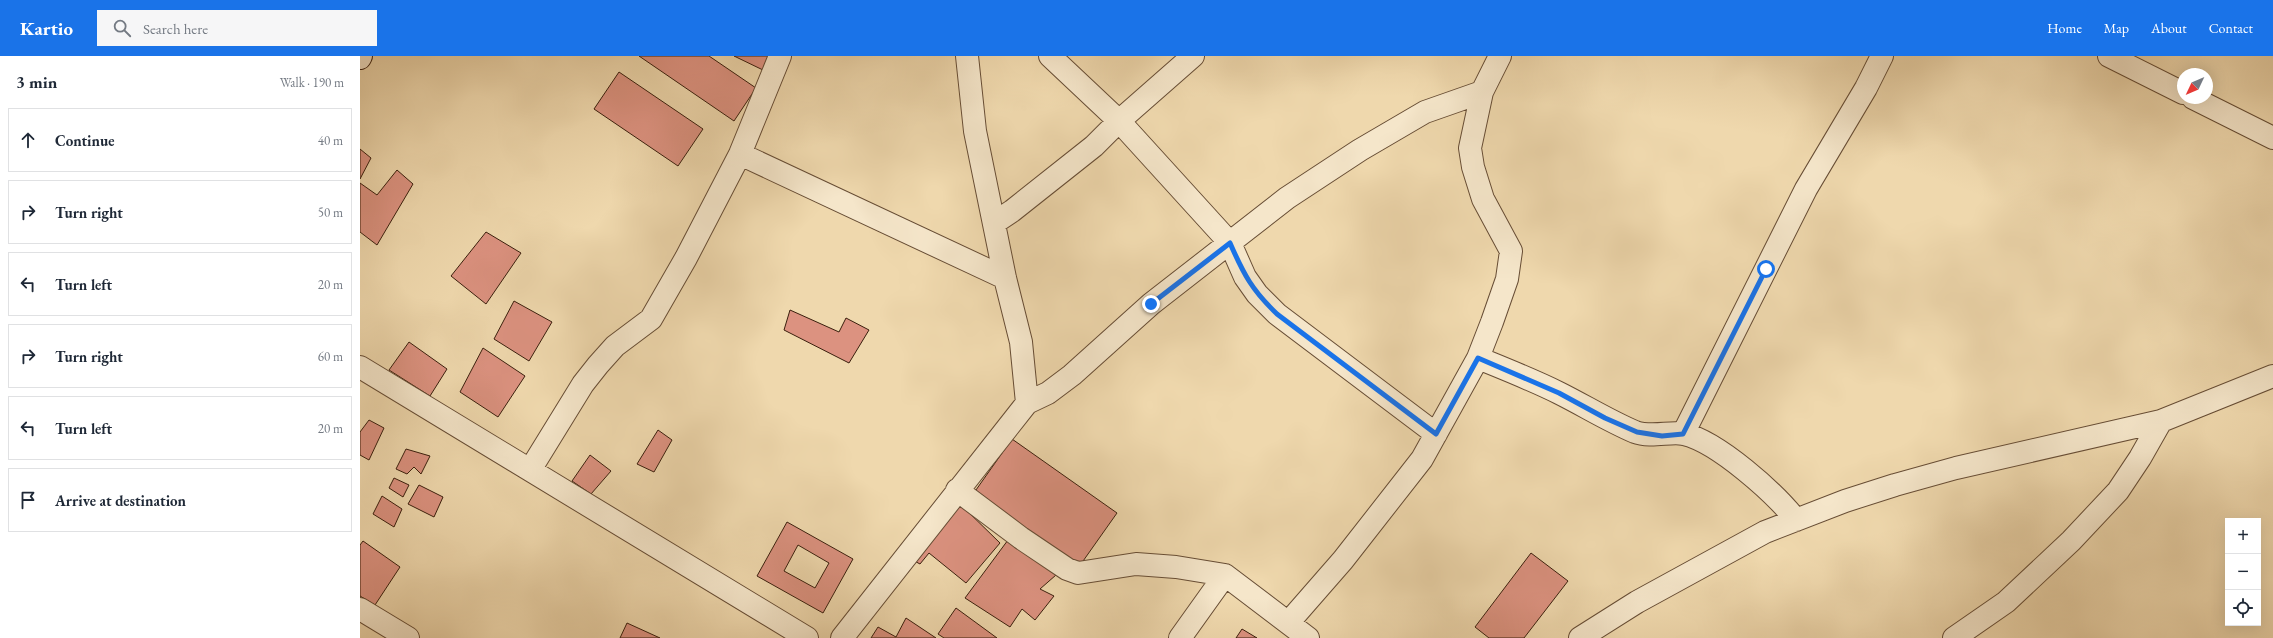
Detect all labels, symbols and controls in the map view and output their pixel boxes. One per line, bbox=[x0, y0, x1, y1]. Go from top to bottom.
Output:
search box bbox=[97, 10, 377, 46]
text: Kartio bbox=[20, 16, 73, 41]
icon: search bbox=[111, 17, 133, 39]
text: Search here bbox=[143, 19, 208, 38]
text: Home bbox=[2047, 19, 2082, 37]
text: Map bbox=[2104, 19, 2129, 37]
text: About bbox=[2151, 19, 2187, 37]
text: Contact bbox=[2209, 19, 2253, 37]
north arrow bbox=[2177, 68, 2213, 104]
text: 3 min bbox=[16, 71, 57, 93]
text: Walk · 190 m bbox=[280, 74, 344, 91]
icon: ahead bbox=[17, 129, 39, 151]
text: Continue bbox=[55, 131, 115, 150]
text: 40 m bbox=[318, 132, 343, 149]
icon: right bbox=[17, 201, 39, 223]
text: Turn right bbox=[55, 203, 123, 222]
text: 50 m bbox=[318, 204, 343, 221]
route start bbox=[1757, 260, 1775, 278]
icon: left bbox=[17, 273, 39, 295]
text: Turn left bbox=[55, 275, 112, 294]
text: 20 m bbox=[318, 276, 343, 293]
route end bbox=[1142, 295, 1160, 313]
icon: right bbox=[17, 345, 39, 367]
text: Turn right bbox=[55, 347, 123, 366]
text: 60 m bbox=[318, 348, 343, 365]
icon: left bbox=[17, 417, 39, 439]
text: Turn left bbox=[55, 419, 112, 438]
text: 20 m bbox=[318, 420, 343, 437]
icon: arrive bbox=[17, 489, 39, 511]
text: Arrive at destination bbox=[55, 491, 186, 510]
map controls bbox=[2225, 518, 2261, 626]
button: + bbox=[2225, 518, 2261, 554]
button: − bbox=[2225, 554, 2261, 590]
button: locate bbox=[2225, 590, 2261, 626]

